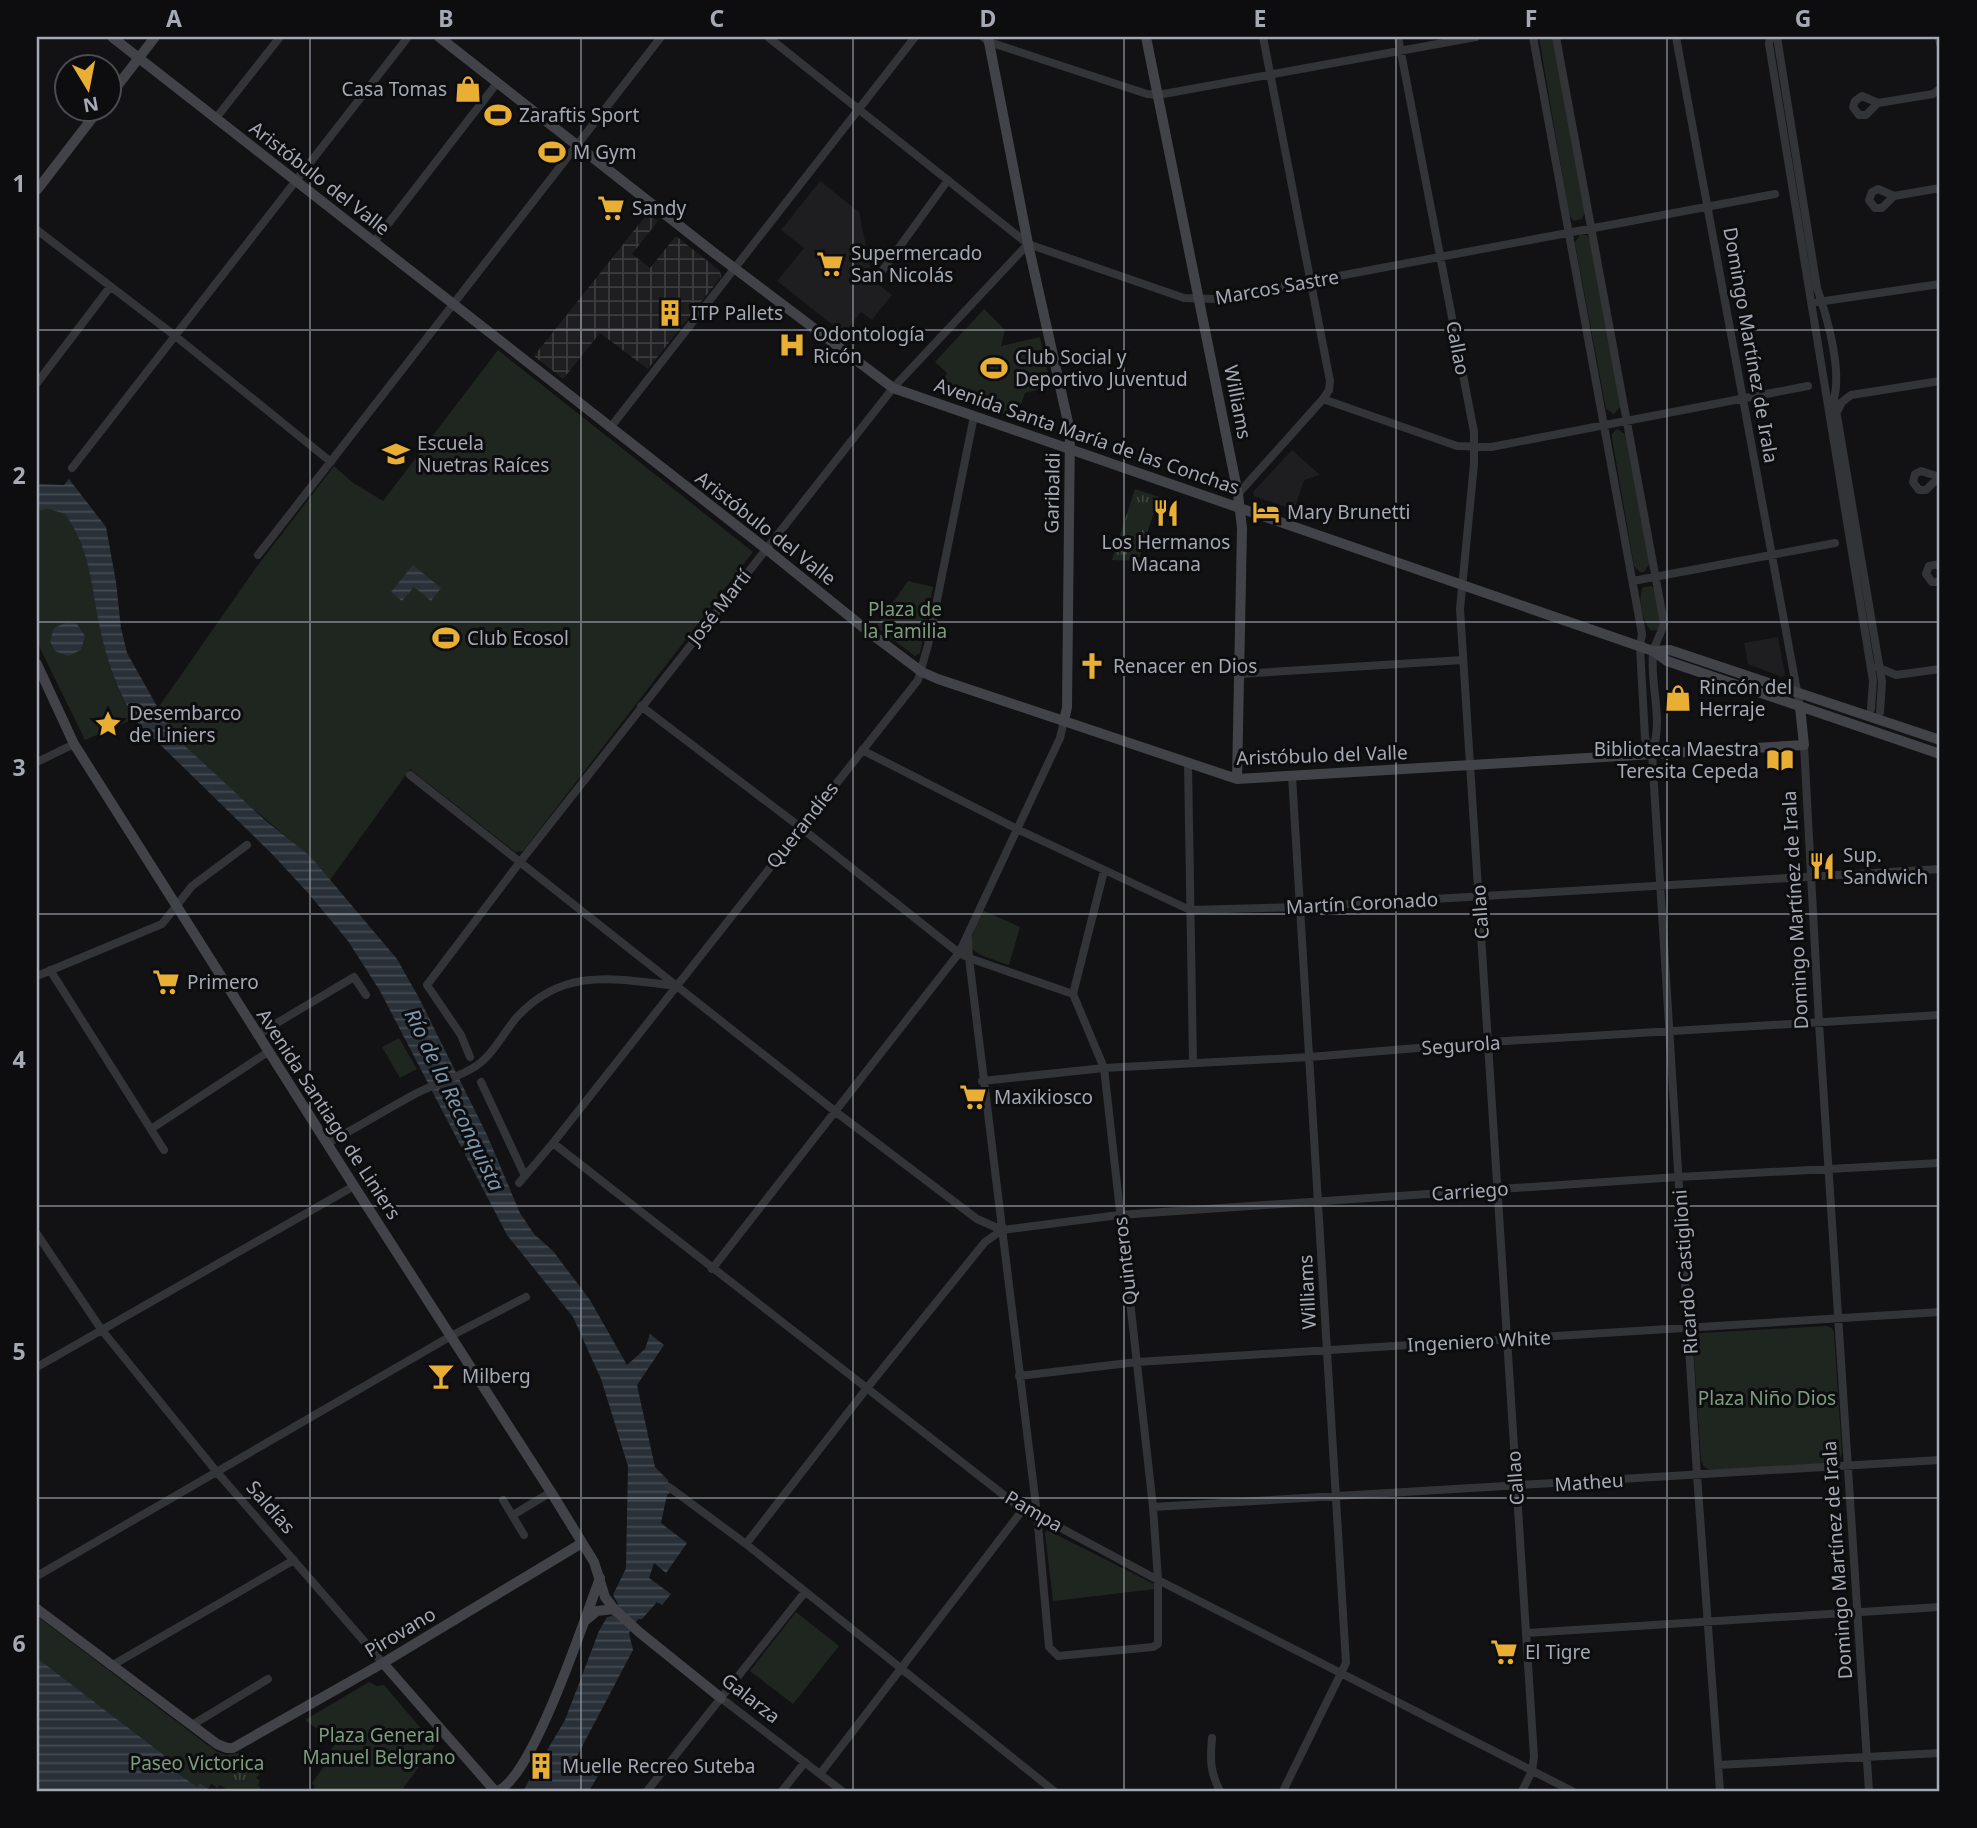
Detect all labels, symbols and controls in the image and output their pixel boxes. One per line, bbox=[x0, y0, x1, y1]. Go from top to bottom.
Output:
text: A bbox=[166, 2, 182, 34]
text: B bbox=[438, 2, 454, 34]
text: C bbox=[710, 2, 725, 34]
text: D bbox=[980, 2, 996, 34]
text: E bbox=[1254, 2, 1266, 34]
text: F bbox=[1525, 2, 1537, 34]
text: G bbox=[1795, 2, 1811, 34]
north arrow bbox=[52, 52, 122, 122]
shop icon: Casa Tomas bbox=[453, 74, 483, 104]
place label: Casa Tomas bbox=[341, 76, 447, 102]
text: N bbox=[81, 91, 101, 119]
sports icon: Zaraftis Sport bbox=[483, 100, 513, 130]
place label: Zaraftis Sport bbox=[519, 102, 639, 128]
street label: Aristóbulo del Valle bbox=[244, 115, 396, 241]
sports icon: M Gym bbox=[537, 137, 567, 167]
place label: M Gym bbox=[573, 139, 636, 165]
text: 1 bbox=[12, 167, 26, 199]
supermarket icon: Sandy bbox=[596, 193, 626, 223]
place label: Sandy bbox=[632, 195, 687, 221]
street label: Domingo Martínez de Irala bbox=[1717, 225, 1785, 465]
place label: Supermercado San Nicolás bbox=[851, 240, 982, 288]
supermarket icon: Supermercado San Nicolás bbox=[815, 249, 845, 279]
street label: Marcos Sastre bbox=[1213, 263, 1341, 311]
building icon: ITP Pallets bbox=[655, 298, 685, 328]
place label: ITP Pallets bbox=[691, 300, 783, 326]
street label: Callao bbox=[1440, 319, 1476, 377]
place label: Odontología Ricón bbox=[813, 321, 925, 369]
hospital icon: Odontología Ricón bbox=[777, 330, 807, 360]
place label: Club Social y Deportivo Juventud bbox=[1015, 344, 1188, 392]
sports icon: Club Social y Deportivo Juventud bbox=[979, 353, 1009, 383]
street label: Williams bbox=[1218, 363, 1258, 441]
street label: Avenida Santa María de las Conchas bbox=[931, 371, 1243, 501]
place label: Escuela Nuetras Raíces bbox=[417, 430, 549, 478]
school or university icon: Escuela Nuetras Raíces bbox=[381, 439, 411, 469]
street label: Garibaldi bbox=[1038, 452, 1066, 534]
text: 2 bbox=[12, 459, 26, 491]
street label: Aristóbulo del Valle bbox=[690, 465, 842, 591]
hotel icon: Mary Brunetti bbox=[1251, 497, 1281, 527]
restaurant icon: Los Hermanos Macana bbox=[1151, 498, 1181, 528]
place label: Mary Brunetti bbox=[1287, 499, 1410, 525]
place label: Los Hermanos Macana bbox=[1102, 529, 1230, 577]
street label: José Martí bbox=[680, 563, 757, 652]
park label: Plaza de la Familia bbox=[863, 596, 947, 644]
sports icon: Club Ecosol bbox=[431, 623, 461, 653]
place label: Club Ecosol bbox=[467, 625, 569, 651]
church icon: Renacer en Dios bbox=[1077, 651, 1107, 681]
place label: Renacer en Dios bbox=[1113, 653, 1257, 679]
place label: Rincón del Herraje bbox=[1699, 674, 1792, 722]
shop icon: Rincón del Herraje bbox=[1663, 683, 1693, 713]
place label: Desembarco de Liniers bbox=[129, 700, 242, 748]
place icon: Desembarco de Liniers bbox=[93, 709, 123, 739]
place label: Biblioteca Maestra Teresita Cepeda bbox=[1594, 736, 1759, 784]
street label: Aristóbulo del Valle bbox=[1236, 739, 1408, 771]
library icon: Biblioteca Maestra Teresita Cepeda bbox=[1765, 745, 1795, 775]
text: 3 bbox=[12, 751, 26, 783]
street label: Querandíes bbox=[760, 776, 844, 874]
street label: Domingo Martínez de Irala bbox=[1776, 790, 1814, 1030]
place label: Sup. Sandwich bbox=[1843, 842, 1928, 890]
restaurant icon: Sup. Sandwich bbox=[1807, 851, 1837, 881]
street label: Callao bbox=[1465, 884, 1495, 940]
street label: Martín Coronado bbox=[1285, 886, 1439, 920]
supermarket icon: Primero bbox=[151, 967, 181, 997]
place label: Primero bbox=[187, 969, 259, 995]
street label: Avenida Santiago de Liniers bbox=[251, 1004, 407, 1224]
water label: Río de la Reconquista bbox=[399, 1004, 511, 1195]
street label: Segurola bbox=[1421, 1029, 1501, 1061]
text: 4 bbox=[12, 1043, 26, 1075]
supermarket icon: Maxikiosco bbox=[958, 1082, 988, 1112]
place label: Maxikiosco bbox=[994, 1084, 1093, 1110]
street label: Carriego bbox=[1431, 1175, 1509, 1207]
street label: Ricardo Castiglioni bbox=[1666, 1189, 1704, 1355]
street label: Quinteros bbox=[1107, 1215, 1143, 1307]
street label: Williams bbox=[1292, 1254, 1322, 1330]
street label: Ingeniero White bbox=[1407, 1324, 1551, 1358]
text: 5 bbox=[12, 1335, 26, 1367]
bar icon: Milberg bbox=[426, 1361, 456, 1391]
place label: Milberg bbox=[462, 1363, 531, 1389]
park label: Plaza Niño Dios bbox=[1698, 1385, 1836, 1411]
street label: Domingo Martínez de Irala bbox=[1816, 1440, 1858, 1680]
street label: Callao bbox=[1500, 1450, 1530, 1506]
street label: Matheu bbox=[1554, 1467, 1624, 1497]
street label: Saldías bbox=[241, 1475, 301, 1539]
street label: Pampa bbox=[1001, 1484, 1067, 1538]
street label: Pirovano bbox=[360, 1601, 440, 1663]
text: 6 bbox=[12, 1627, 26, 1659]
supermarket icon: El Tigre bbox=[1489, 1637, 1519, 1667]
place label: El Tigre bbox=[1525, 1639, 1591, 1665]
street label: Galarza bbox=[716, 1667, 786, 1729]
park label: Plaza General Manuel Belgrano bbox=[303, 1722, 455, 1770]
park label: Paseo Victorica bbox=[130, 1750, 264, 1776]
building icon: Muelle Recreo Suteba bbox=[526, 1751, 556, 1781]
place label: Muelle Recreo Suteba bbox=[562, 1753, 756, 1779]

